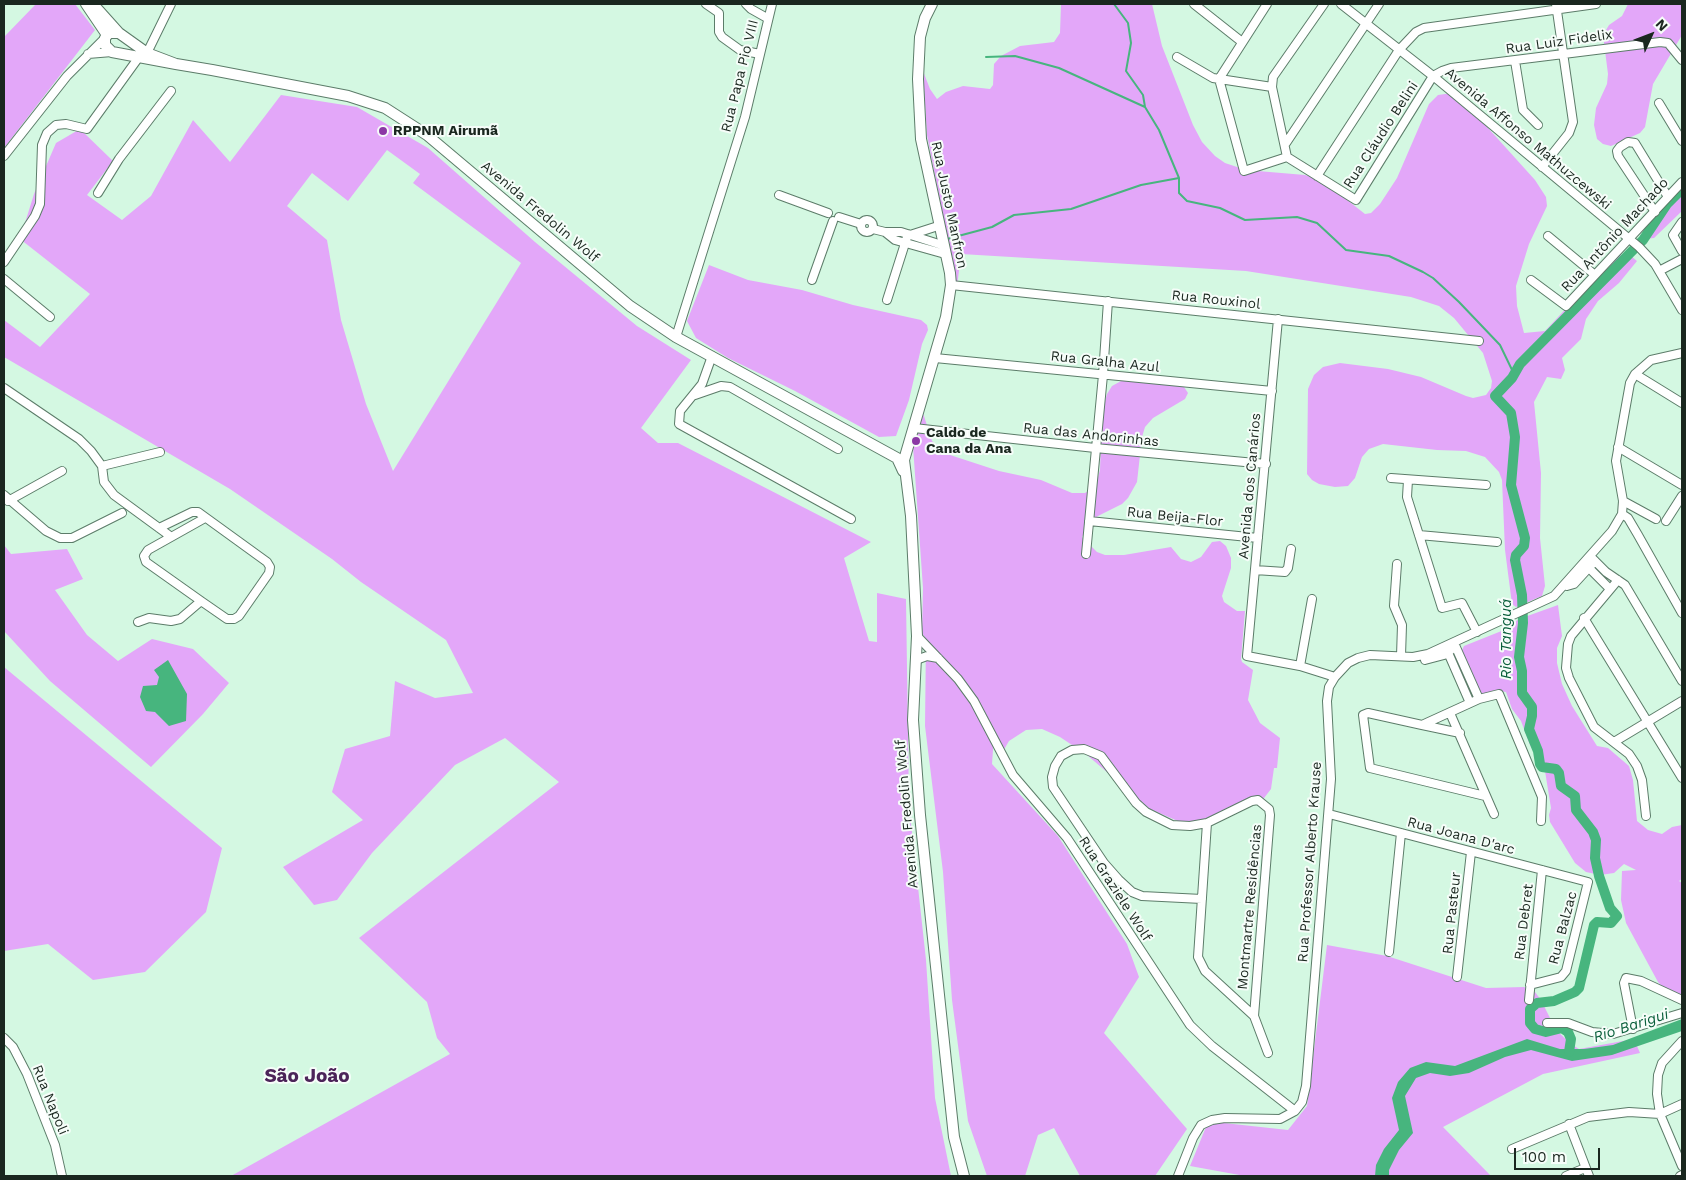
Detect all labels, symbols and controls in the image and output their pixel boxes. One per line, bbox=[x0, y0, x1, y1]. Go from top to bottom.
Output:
north arrow bbox=[1626, 10, 1676, 60]
text: N bbox=[1653, 16, 1671, 34]
street label: Rua Papa Pio VIII bbox=[718, 18, 762, 134]
street label: Rua Luiz Fidelix bbox=[1504, 26, 1614, 58]
street label: Avenida Affonso Mathuzcewski bbox=[1442, 65, 1614, 213]
street label: Rua Cláudio Belini bbox=[1340, 78, 1422, 192]
place label: RPPNM Airumã bbox=[393, 123, 498, 139]
marker: RPPNM Airumã bbox=[377, 125, 389, 137]
street label: Rua Justo Manfron bbox=[927, 140, 971, 270]
street label: Avenida Fredolin Wolf bbox=[477, 158, 603, 266]
street label: Rua Antônio Machado bbox=[1558, 175, 1672, 295]
street label: Rua Rouxinol bbox=[1171, 287, 1261, 313]
street label: Rua Gralha Azul bbox=[1050, 348, 1160, 376]
street label: Avenida dos Canários bbox=[1235, 412, 1265, 560]
street label: Rua das Andorinhas bbox=[1022, 420, 1160, 450]
place label: Caldo de Cana da Ana bbox=[926, 425, 1012, 458]
marker: Caldo de Cana da Ana bbox=[910, 435, 922, 447]
street label: Rua Beija-Flor bbox=[1126, 504, 1224, 530]
water label: Rio Tanguá bbox=[1498, 599, 1516, 679]
street label: Avenida Fredolin Wolf bbox=[892, 739, 922, 889]
street label: Rua Professor Alberto Krause bbox=[1295, 761, 1325, 963]
street label: Rua Joana D'arc bbox=[1405, 814, 1517, 858]
street label: Montmartre Residências bbox=[1234, 824, 1266, 990]
street label: Rua Graziele Wolf bbox=[1075, 833, 1155, 945]
street label: Rua Pasteur bbox=[1439, 871, 1465, 955]
street label: Rua Debret bbox=[1511, 883, 1537, 961]
street label: Rua Balzac bbox=[1545, 890, 1581, 966]
water label: Rio Barigui bbox=[1591, 1005, 1671, 1047]
street label: Rua Napoli bbox=[28, 1063, 72, 1137]
district label: São João bbox=[264, 1065, 350, 1087]
scale bar bbox=[1516, 1138, 1602, 1170]
text: 100 m bbox=[1522, 1148, 1566, 1166]

